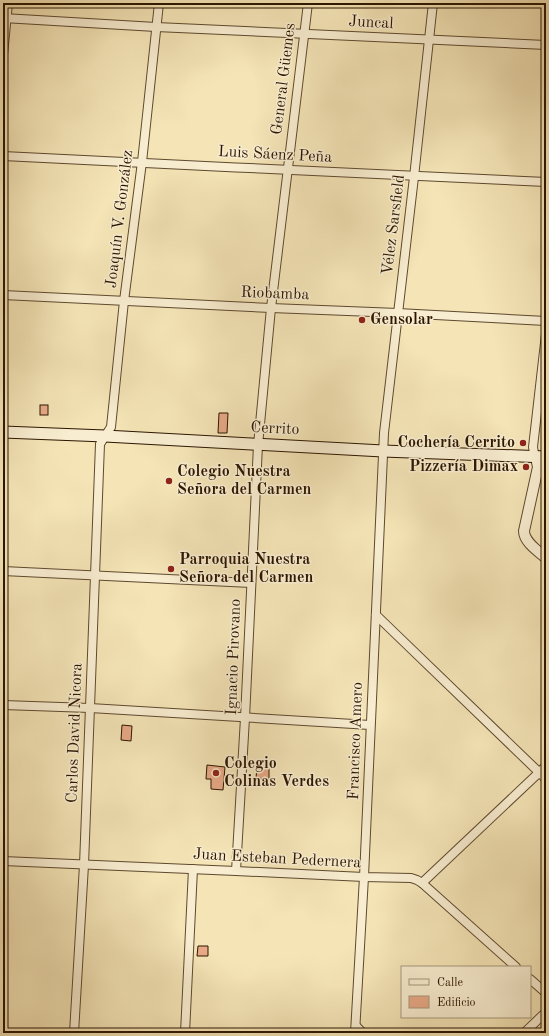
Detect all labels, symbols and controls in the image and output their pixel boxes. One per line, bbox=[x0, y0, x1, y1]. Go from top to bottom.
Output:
street label: Juncal bbox=[348, 14, 394, 32]
street label: General Güemes bbox=[269, 22, 299, 136]
street label: Luis Sáenz Peña bbox=[218, 144, 333, 166]
street label: Joaquín V. González bbox=[104, 149, 136, 289]
street label: Vélez Sarsfield bbox=[380, 174, 408, 276]
street label: Riobamba bbox=[240, 285, 310, 303]
place label: Gensolar bbox=[370, 312, 433, 328]
marker: Gensolar bbox=[357, 315, 367, 325]
street label: Cerrito bbox=[250, 420, 300, 438]
place label: Cochería Cerrito bbox=[397, 435, 515, 451]
marker: Cochería Cerrito bbox=[518, 438, 528, 448]
place label: Pizzería Dimax bbox=[409, 459, 518, 475]
marker: Pizzería Dimax bbox=[521, 462, 531, 472]
place label: Colegio Nuestra Señora del Carmen bbox=[177, 464, 312, 498]
marker: Colegio Nuestra Señora del Carmen bbox=[164, 476, 174, 486]
place label: Parroquia Nuestra Señora del Carmen bbox=[179, 552, 314, 586]
marker: Parroquia Nuestra Señora del Carmen bbox=[166, 564, 176, 574]
street label: Ignacio Pirovano bbox=[224, 598, 244, 716]
street label: Carlos David Nicora bbox=[65, 662, 85, 803]
street label: Francisco Amero bbox=[346, 682, 366, 800]
place label: Colegio Colinas Verdes bbox=[224, 756, 329, 790]
marker: Colegio Colinas Verdes bbox=[211, 768, 221, 778]
street label: Juan Esteban Pedernera bbox=[192, 847, 362, 871]
legend bbox=[401, 966, 531, 1018]
text: Calle bbox=[437, 977, 463, 989]
text: Edificio bbox=[437, 997, 476, 1009]

